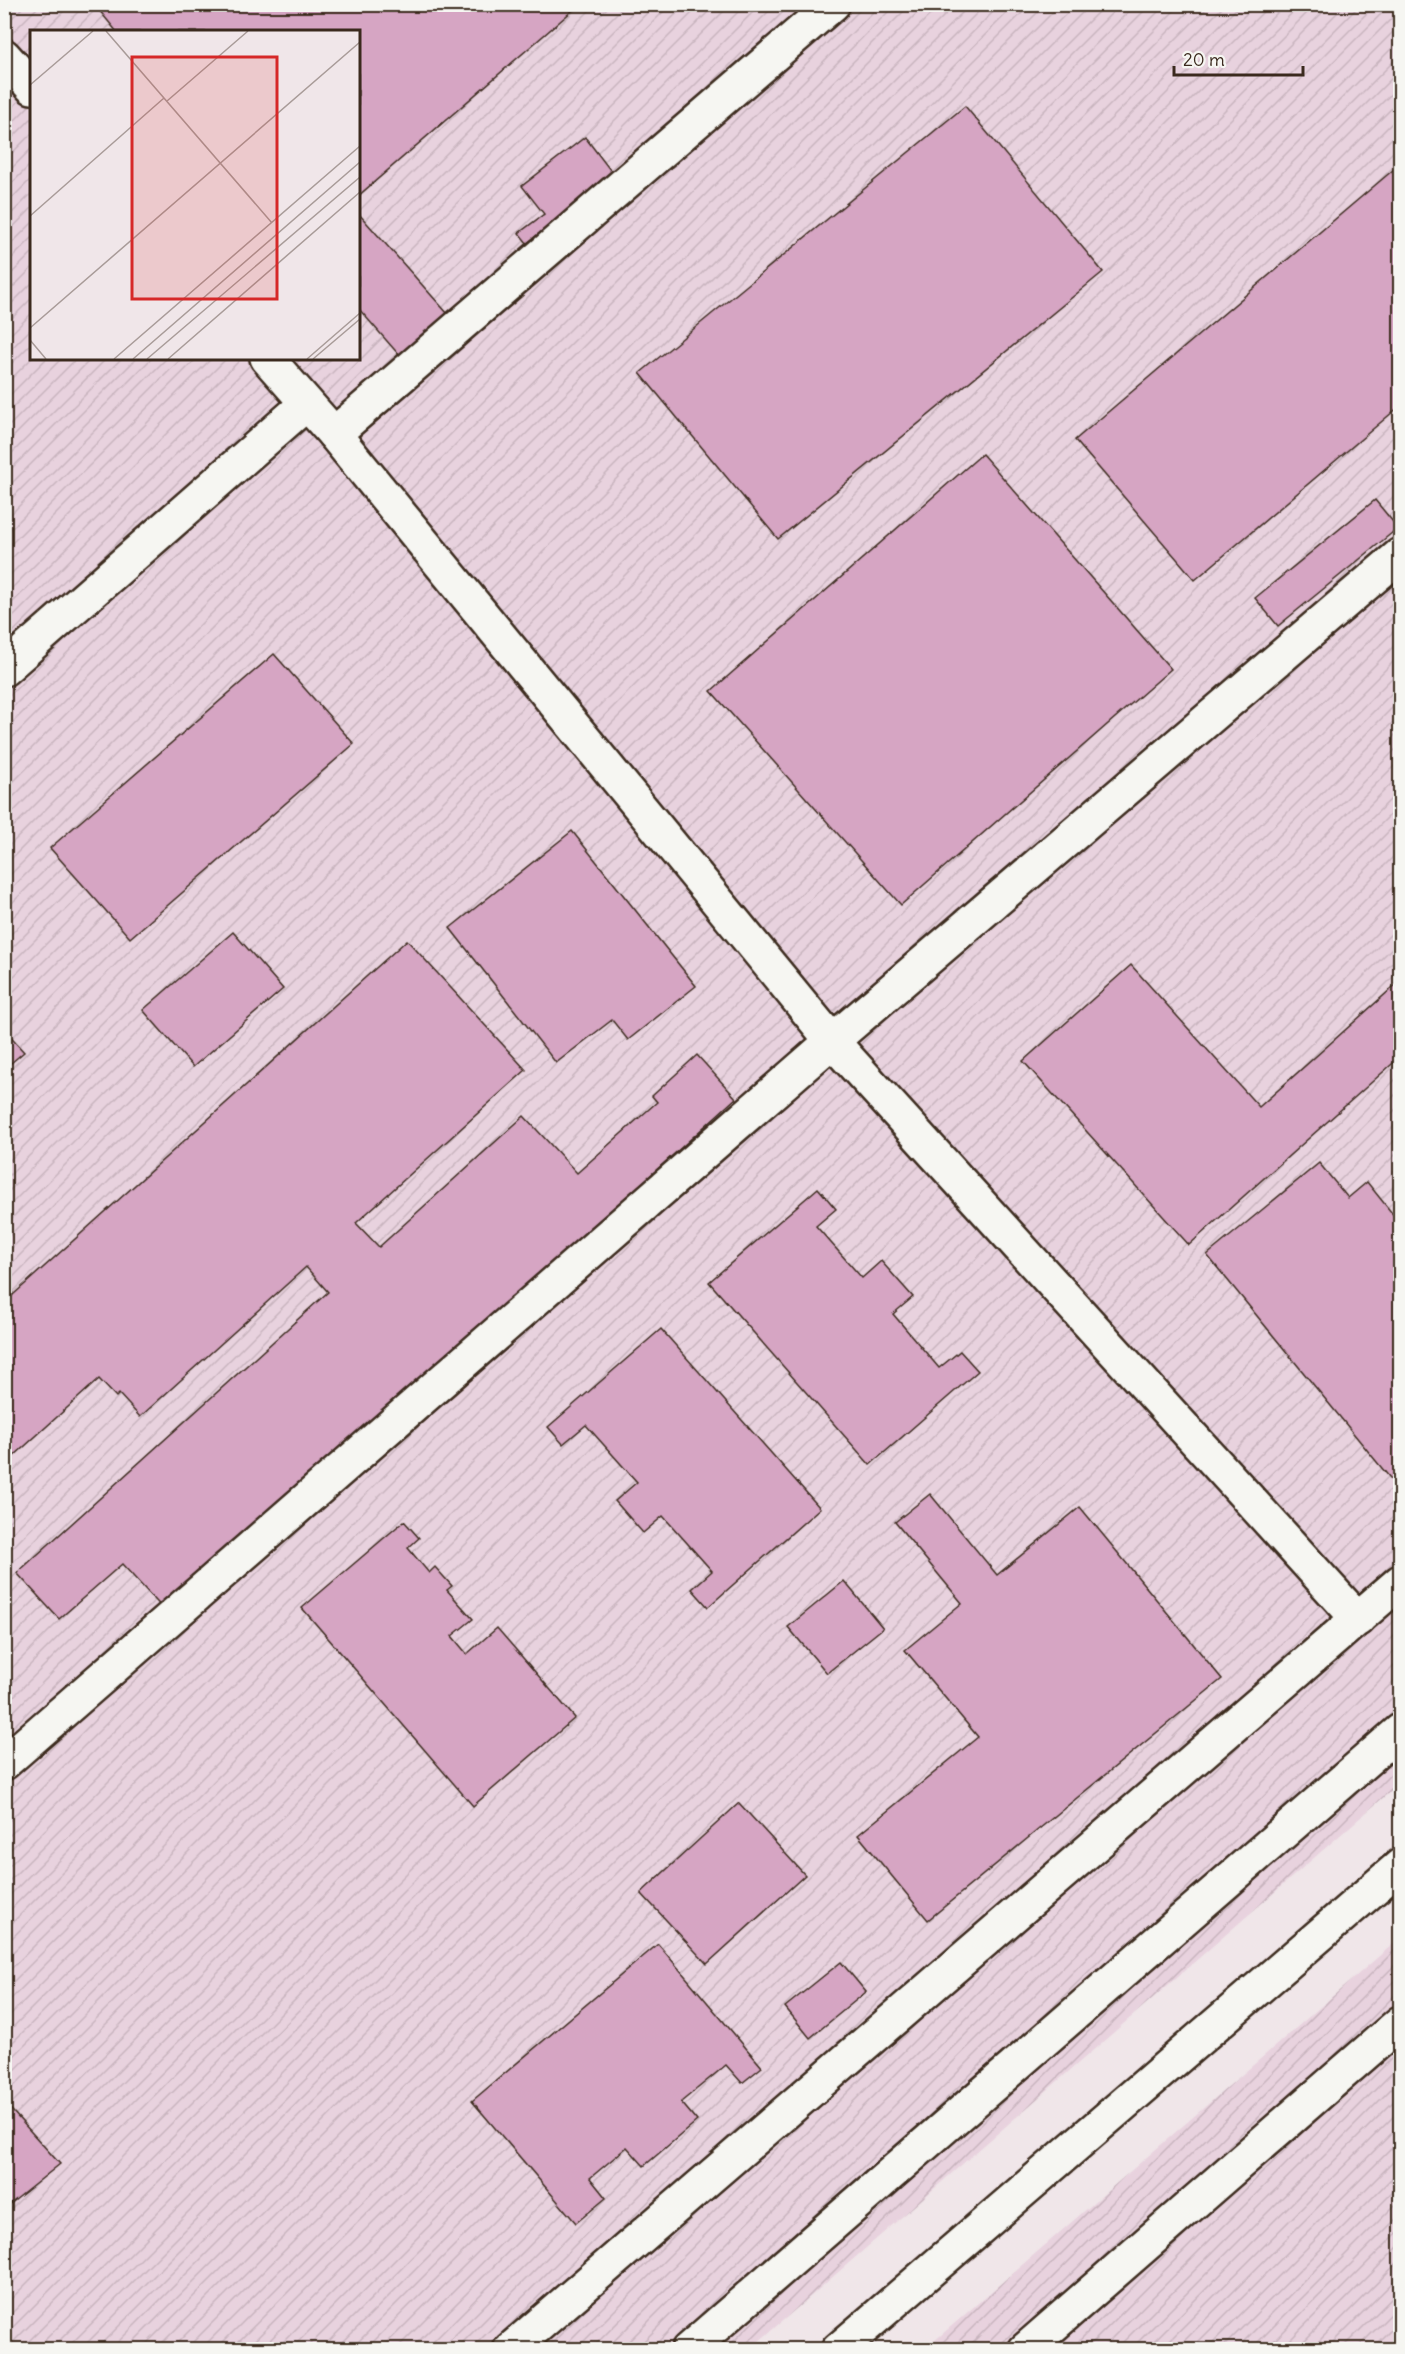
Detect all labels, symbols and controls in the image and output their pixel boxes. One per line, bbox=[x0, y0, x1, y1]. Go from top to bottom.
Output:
inset map bbox=[30, 30, 360, 360]
scale bar bbox=[1174, 39, 1303, 77]
text: 20 m bbox=[1183, 48, 1225, 71]

